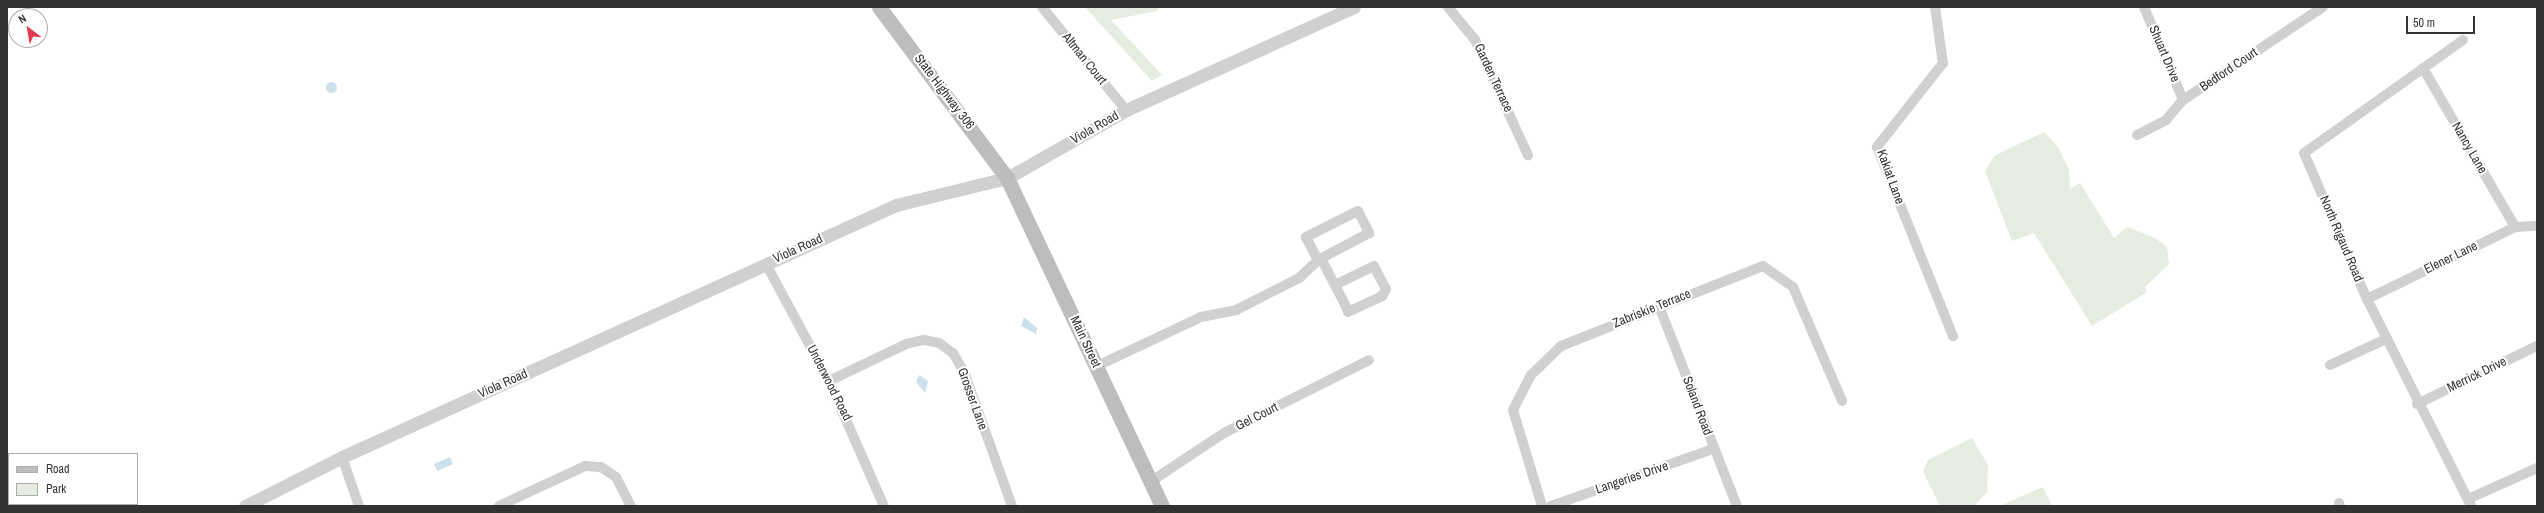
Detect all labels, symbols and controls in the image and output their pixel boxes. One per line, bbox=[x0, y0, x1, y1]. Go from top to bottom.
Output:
north arrow bbox=[8, 8, 48, 48]
scale bar bbox=[2408, 8, 2477, 34]
text: N bbox=[16, 11, 29, 26]
text: 50 m bbox=[2413, 15, 2435, 31]
street label: Shuart Drive bbox=[2145, 23, 2183, 85]
street label: Altman Court bbox=[1058, 30, 1110, 88]
street label: Garden Terrace bbox=[1470, 41, 1516, 115]
street label: Bedford Court bbox=[2197, 45, 2261, 95]
street label: State Highway 306 bbox=[911, 51, 977, 133]
street label: Viola Road bbox=[1068, 108, 1122, 148]
street label: Nancy Lane bbox=[2448, 119, 2490, 177]
street label: Kakiat Lane bbox=[1873, 148, 1907, 206]
street label: North Rigaud Road bbox=[2316, 194, 2366, 284]
street label: Viola Road bbox=[771, 231, 825, 267]
street label: Elener Lane bbox=[2422, 238, 2480, 278]
street label: Zabriskie Terrace bbox=[1611, 286, 1693, 332]
street label: Main Street bbox=[1066, 314, 1104, 370]
street label: Underwood Road bbox=[803, 343, 855, 423]
street label: Merrick Drive bbox=[2445, 354, 2509, 396]
street label: Viola Road bbox=[476, 366, 530, 402]
street label: Grosser Lane bbox=[954, 366, 990, 432]
street label: Soland Road bbox=[1679, 374, 1715, 438]
street label: Gel Court bbox=[1233, 400, 1281, 434]
legend bbox=[8, 453, 138, 505]
street label: Langeries Drive bbox=[1594, 458, 1670, 498]
text: Road bbox=[46, 461, 70, 477]
text: Park bbox=[46, 481, 66, 497]

